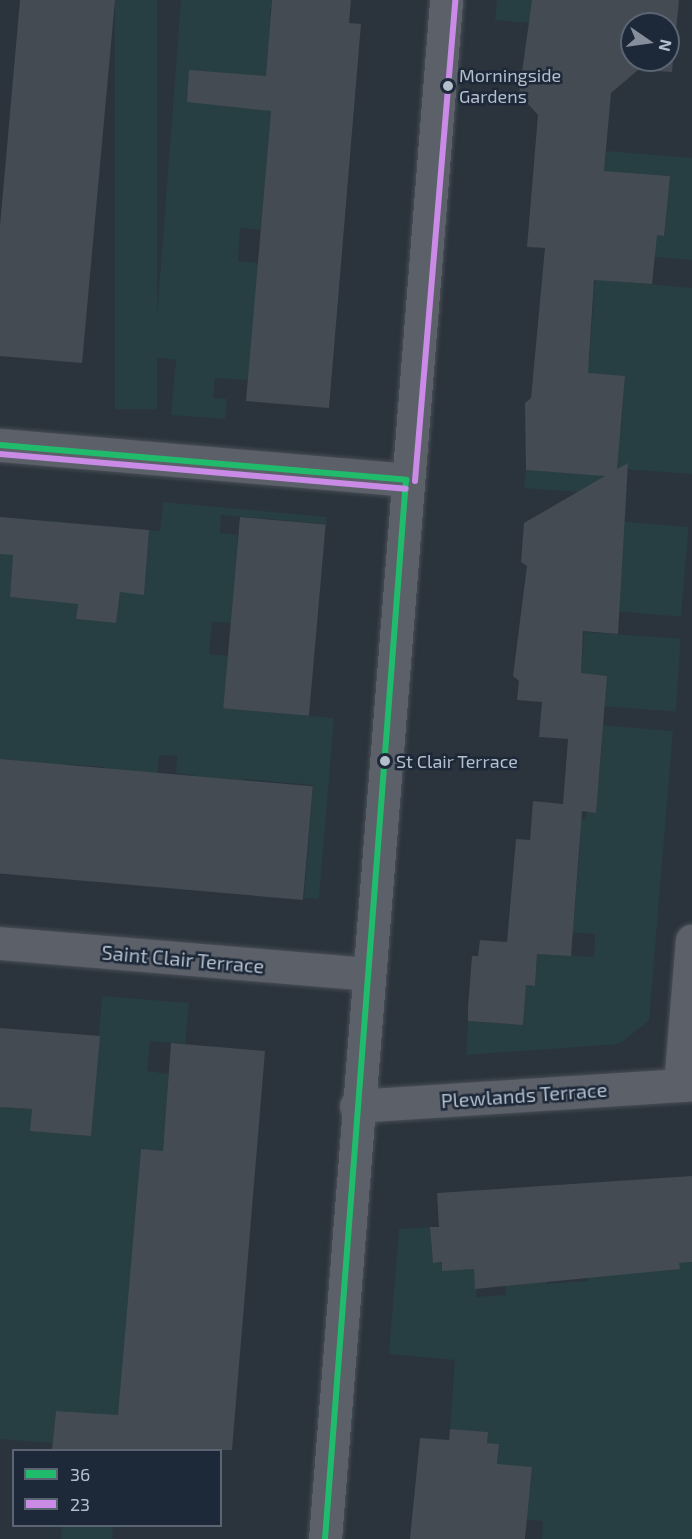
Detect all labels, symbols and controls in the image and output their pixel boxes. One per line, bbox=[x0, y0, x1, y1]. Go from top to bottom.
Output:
north arrow bbox=[620, 12, 680, 72]
text: N bbox=[656, 38, 677, 53]
place label: Morningside Gardens bbox=[459, 65, 561, 107]
marker: Morningside Gardens bbox=[442, 80, 454, 92]
place label: St Clair Terrace bbox=[396, 750, 519, 772]
marker: St Clair Terrace bbox=[379, 755, 391, 767]
street label: Saint Clair Terrace bbox=[100, 940, 266, 978]
street label: Plewlands Terrace bbox=[440, 1077, 608, 1113]
legend bbox=[12, 1449, 222, 1527]
text: 36 bbox=[70, 1463, 90, 1485]
text: 23 bbox=[70, 1493, 90, 1515]

